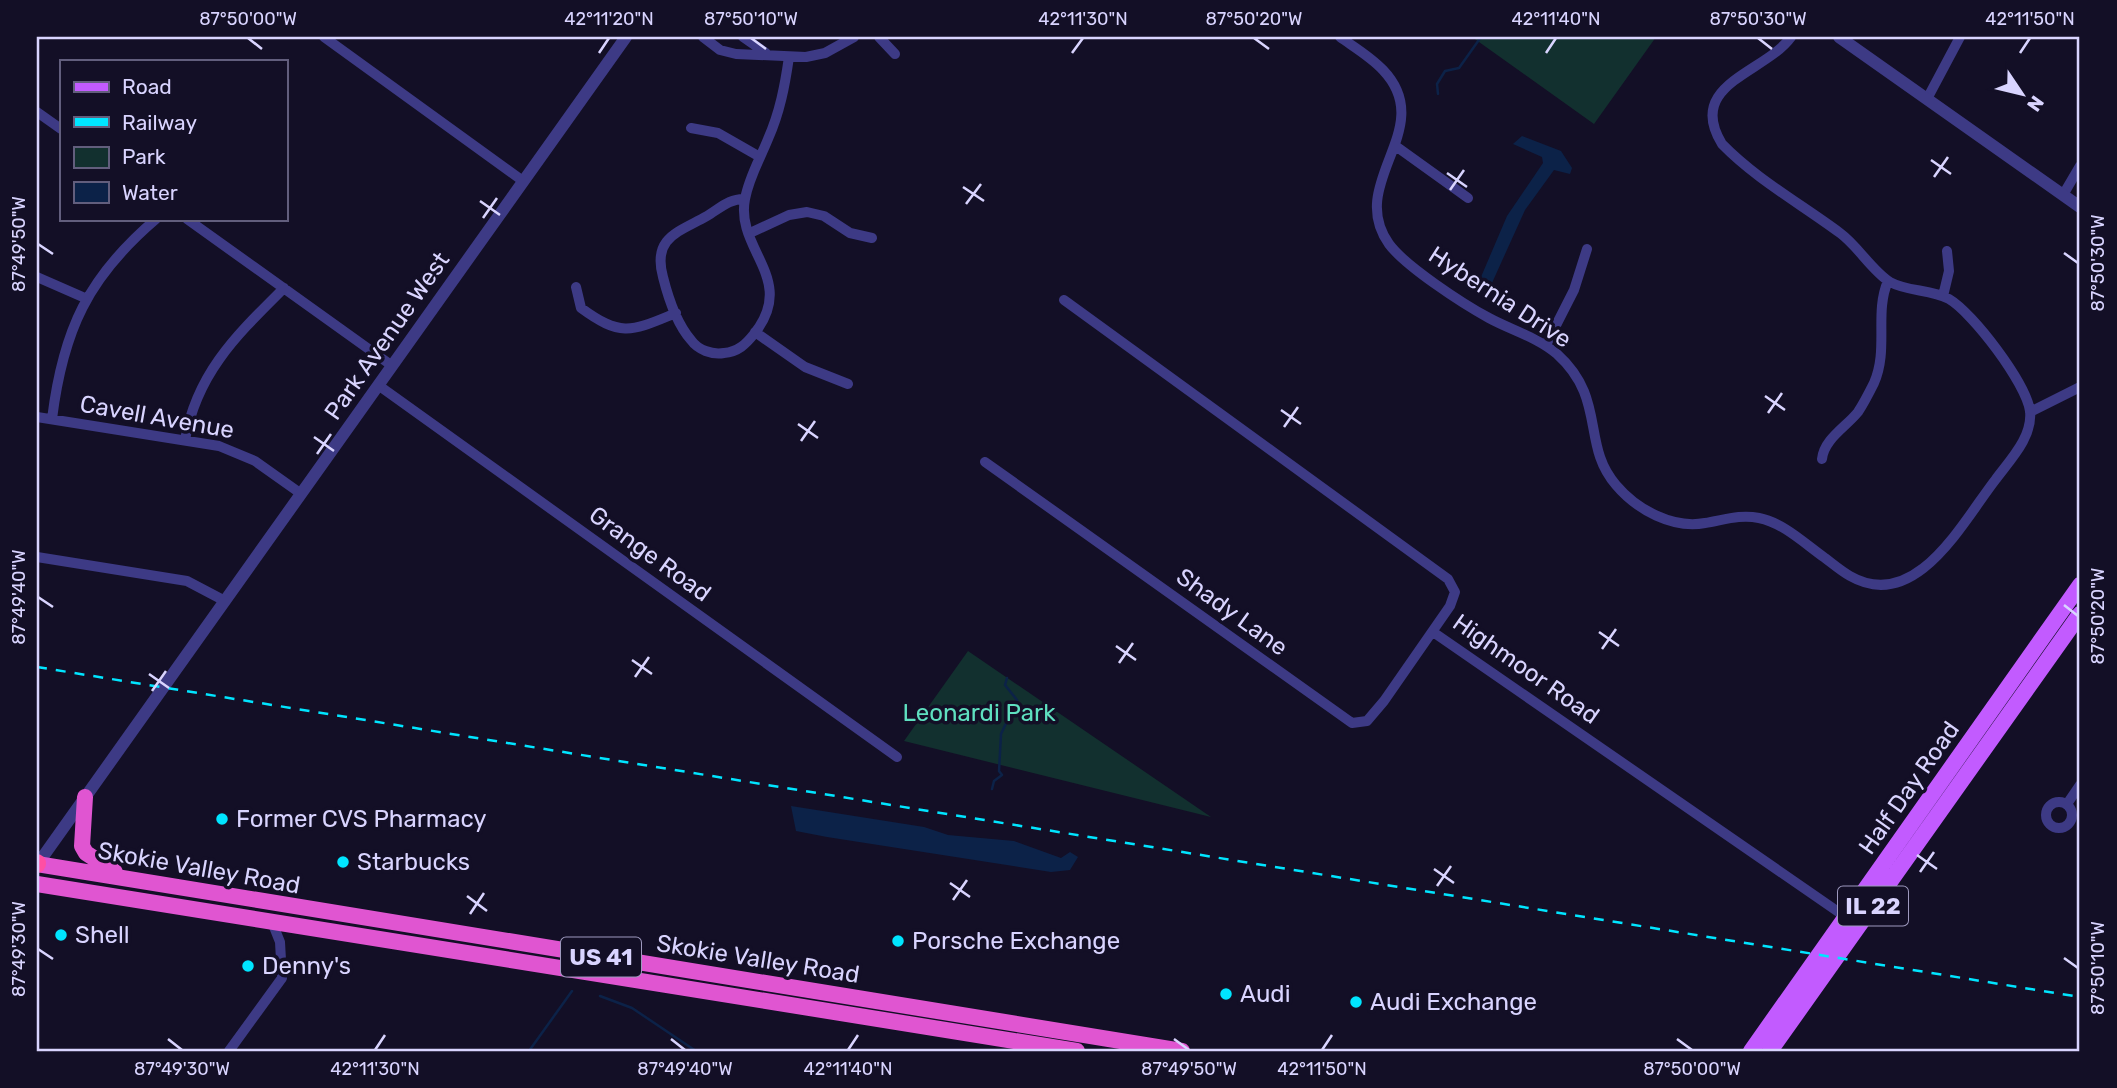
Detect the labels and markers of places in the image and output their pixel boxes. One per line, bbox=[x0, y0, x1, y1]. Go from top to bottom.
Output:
place label: Former CVS Pharmacy bbox=[236, 805, 487, 833]
marker: Former CVS Pharmacy bbox=[214, 811, 230, 827]
place label: Starbucks bbox=[357, 848, 470, 876]
marker: Starbucks bbox=[335, 854, 351, 870]
place label: Shell bbox=[75, 921, 130, 949]
marker: Shell bbox=[53, 927, 69, 943]
place label: Porsche Exchange bbox=[912, 927, 1120, 955]
marker: Porsche Exchange bbox=[890, 933, 906, 949]
place label: Denny's bbox=[262, 952, 351, 980]
marker: Denny's bbox=[240, 958, 256, 974]
place label: Audi bbox=[1240, 980, 1290, 1008]
marker: Audi bbox=[1218, 986, 1234, 1002]
place label: Audi Exchange bbox=[1370, 988, 1537, 1016]
marker: Audi Exchange bbox=[1348, 994, 1364, 1010]

